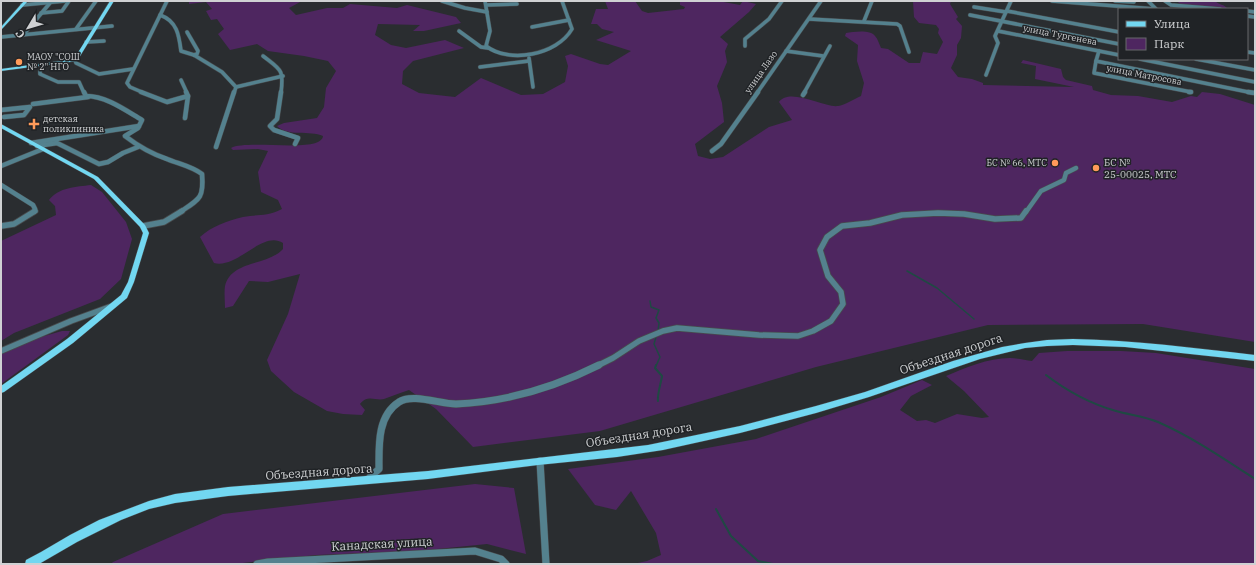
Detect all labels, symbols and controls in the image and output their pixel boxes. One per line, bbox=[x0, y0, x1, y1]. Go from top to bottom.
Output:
north arrow bbox=[8, 8, 48, 48]
legend bbox=[1118, 8, 1248, 60]
text: Улица bbox=[1154, 16, 1191, 31]
street label: улица Тургенева bbox=[1022, 22, 1098, 47]
text: С bbox=[12, 27, 28, 41]
text: Парк bbox=[1154, 36, 1184, 51]
street label: улица Лазо bbox=[742, 48, 779, 95]
place label: МАОУ "СОШ № 2" НГО bbox=[27, 51, 80, 72]
marker: МАОУ "СОШ № 2" НГО bbox=[14, 57, 24, 67]
street label: улица Матросова bbox=[1105, 62, 1183, 87]
place label: детская поликлиника bbox=[43, 113, 104, 134]
marker: детская поликлиника bbox=[28, 118, 40, 130]
place label: БС № 25-00025, МТС bbox=[1104, 156, 1177, 181]
place label: БС № 66, МТС bbox=[987, 157, 1047, 168]
marker: БС № 66, МТС bbox=[1050, 158, 1060, 168]
marker: БС № 25-00025, МТС bbox=[1091, 163, 1101, 173]
street label: Объездная дорога bbox=[897, 330, 1005, 377]
street label: Объездная дорога bbox=[585, 419, 694, 450]
street label: Объездная дорога bbox=[265, 460, 373, 483]
street label: Канадская улица bbox=[331, 533, 433, 554]

